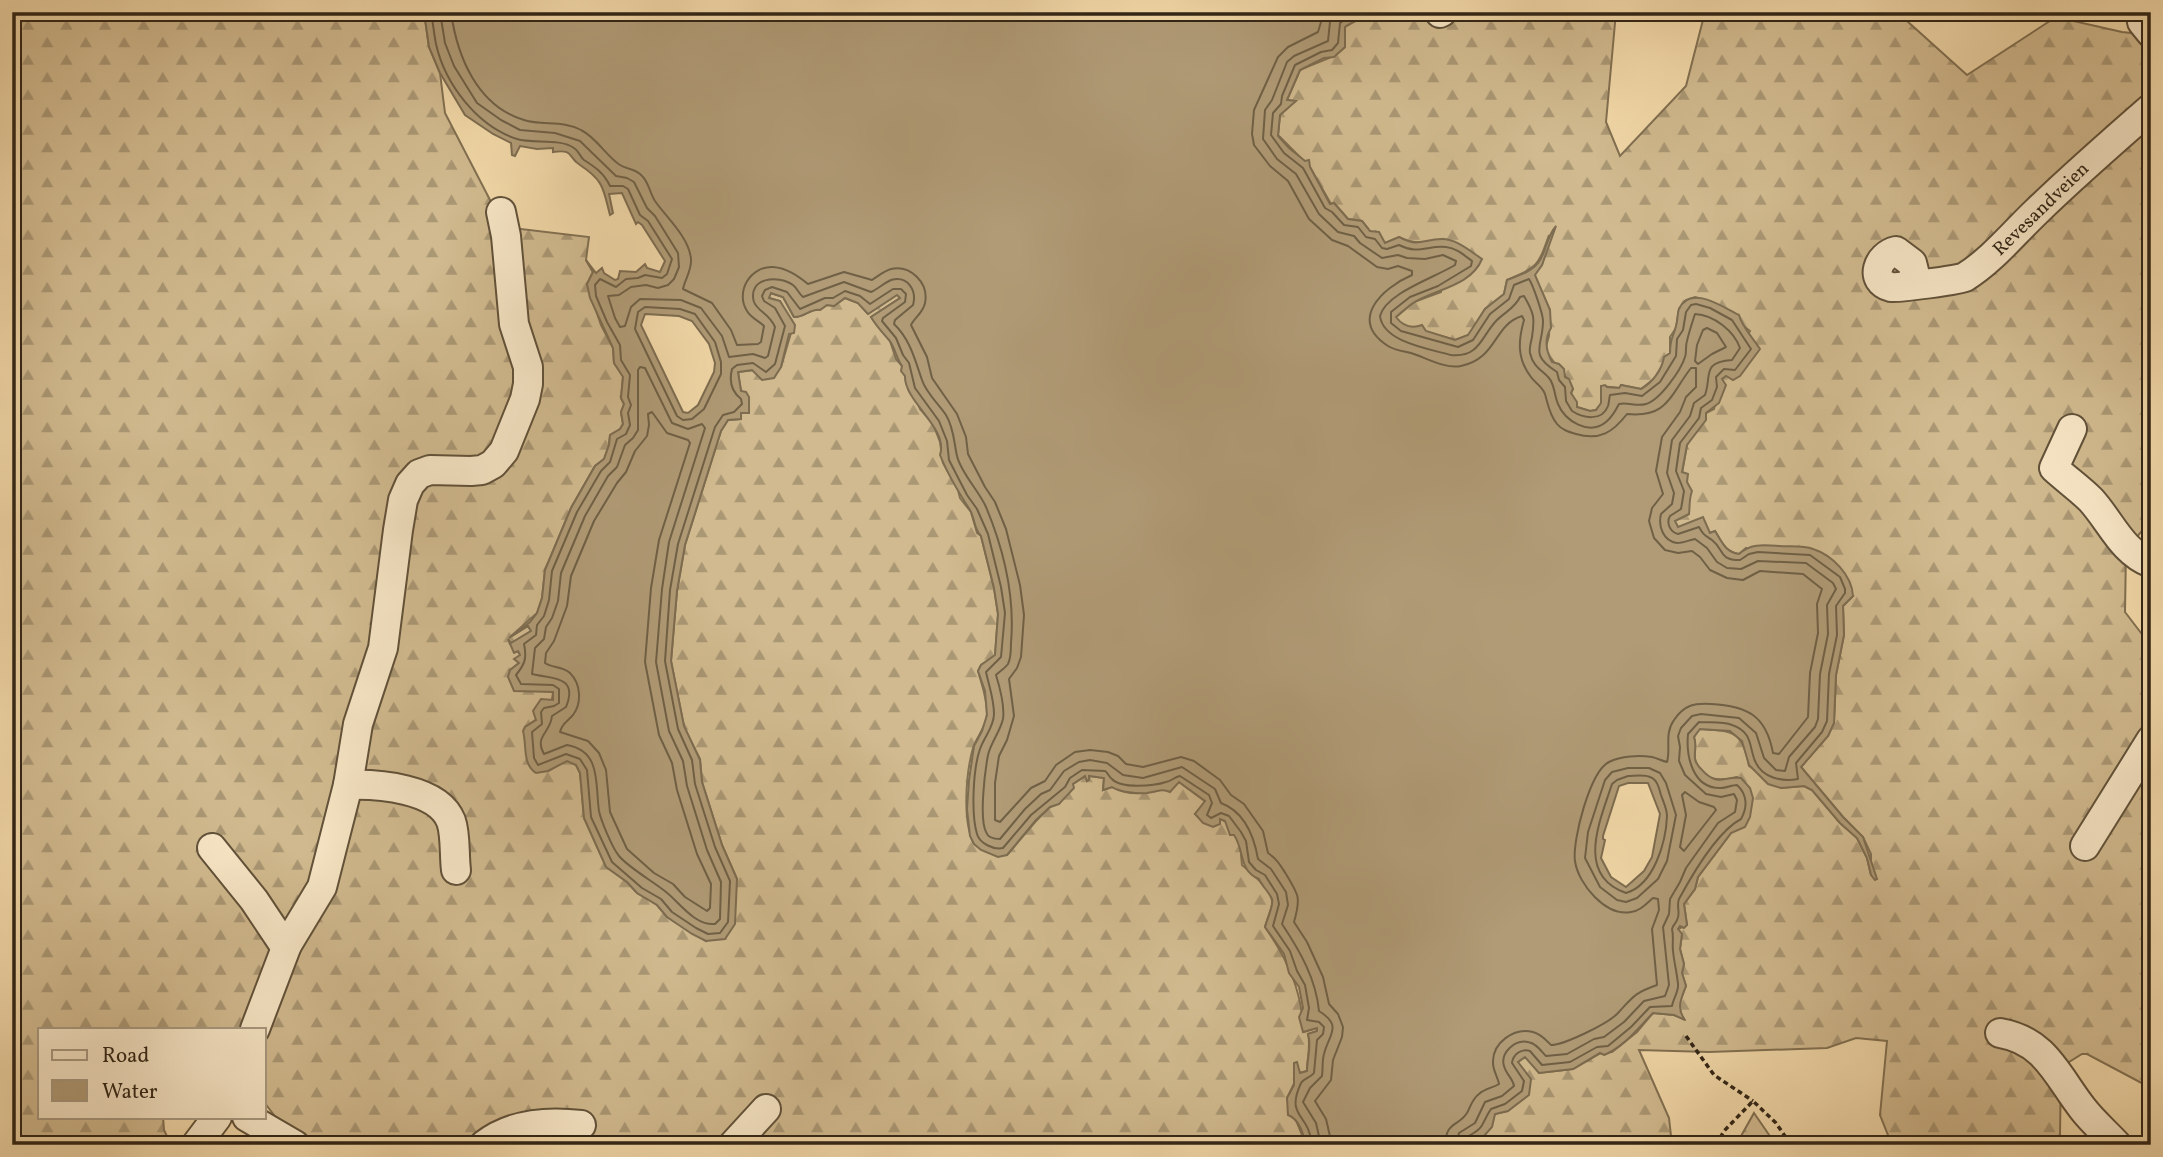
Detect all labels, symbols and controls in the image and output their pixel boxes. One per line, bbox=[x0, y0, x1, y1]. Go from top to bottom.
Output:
street label: Revesandveien bbox=[1987, 157, 2095, 262]
legend bbox=[38, 1028, 266, 1118]
text: Road bbox=[102, 1042, 149, 1071]
text: Water bbox=[102, 1078, 158, 1107]

